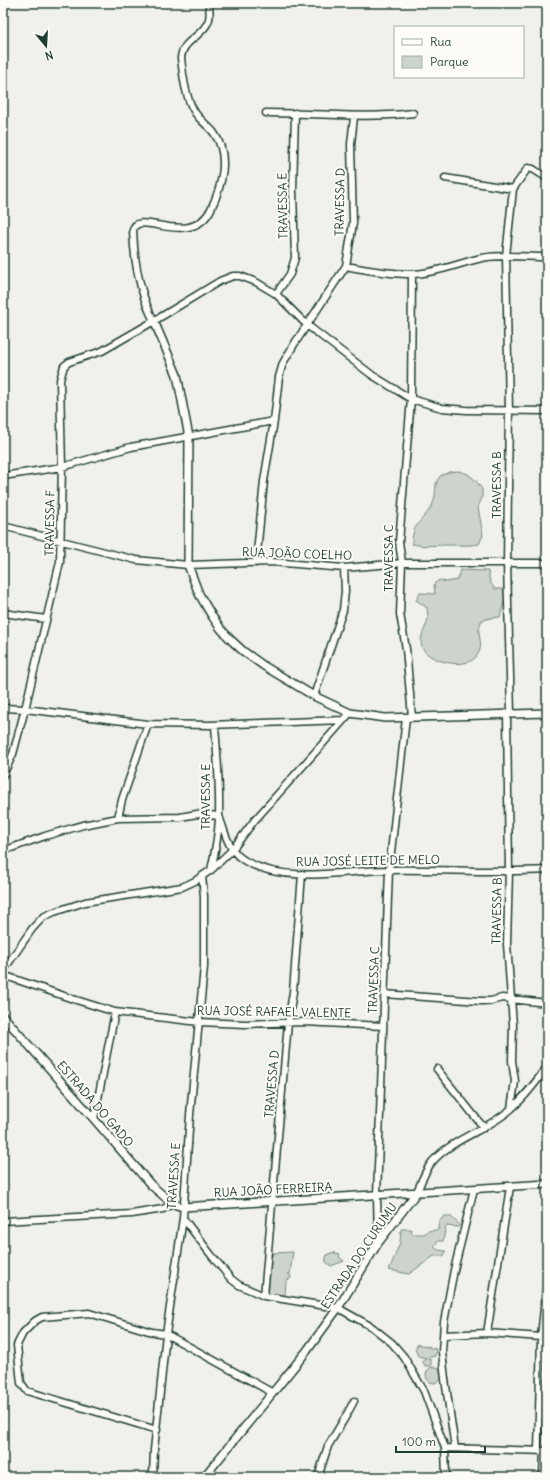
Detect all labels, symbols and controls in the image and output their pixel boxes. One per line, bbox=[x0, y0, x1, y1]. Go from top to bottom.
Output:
north arrow bbox=[26, 26, 66, 66]
legend bbox=[394, 26, 524, 78]
text: Rua bbox=[430, 34, 452, 49]
text: N bbox=[43, 48, 55, 63]
text: Parque bbox=[430, 54, 469, 69]
street label: TRAVESSA D bbox=[331, 168, 348, 236]
street label: TRAVESSA E bbox=[274, 173, 291, 239]
street label: TRAVESSA B bbox=[489, 451, 504, 519]
street label: TRAVESSA F bbox=[41, 489, 58, 556]
street label: TRAVESSA C bbox=[381, 524, 396, 592]
street label: RUA JOÃO COELHO bbox=[242, 544, 352, 563]
street label: TRAVESSA E bbox=[198, 764, 213, 830]
street label: RUA JOSÉ LEITE DE MELO bbox=[296, 852, 440, 869]
street label: TRAVESSA B bbox=[488, 877, 505, 945]
street label: TRAVESSA C bbox=[365, 946, 382, 1014]
street label: RUA JOSÉ RAFAEL VALENTE bbox=[197, 1003, 351, 1020]
street label: TRAVESSA D bbox=[261, 1049, 282, 1119]
street label: ESTRADA DO GADO bbox=[54, 1058, 137, 1150]
street label: TRAVESSA E bbox=[164, 1142, 183, 1210]
street label: RUA JOÃO FERREIRA bbox=[213, 1179, 333, 1200]
street label: ESTRADA DO CURUMU bbox=[317, 1200, 400, 1312]
scale bar bbox=[396, 1428, 485, 1454]
text: 100 m bbox=[402, 1434, 436, 1449]

